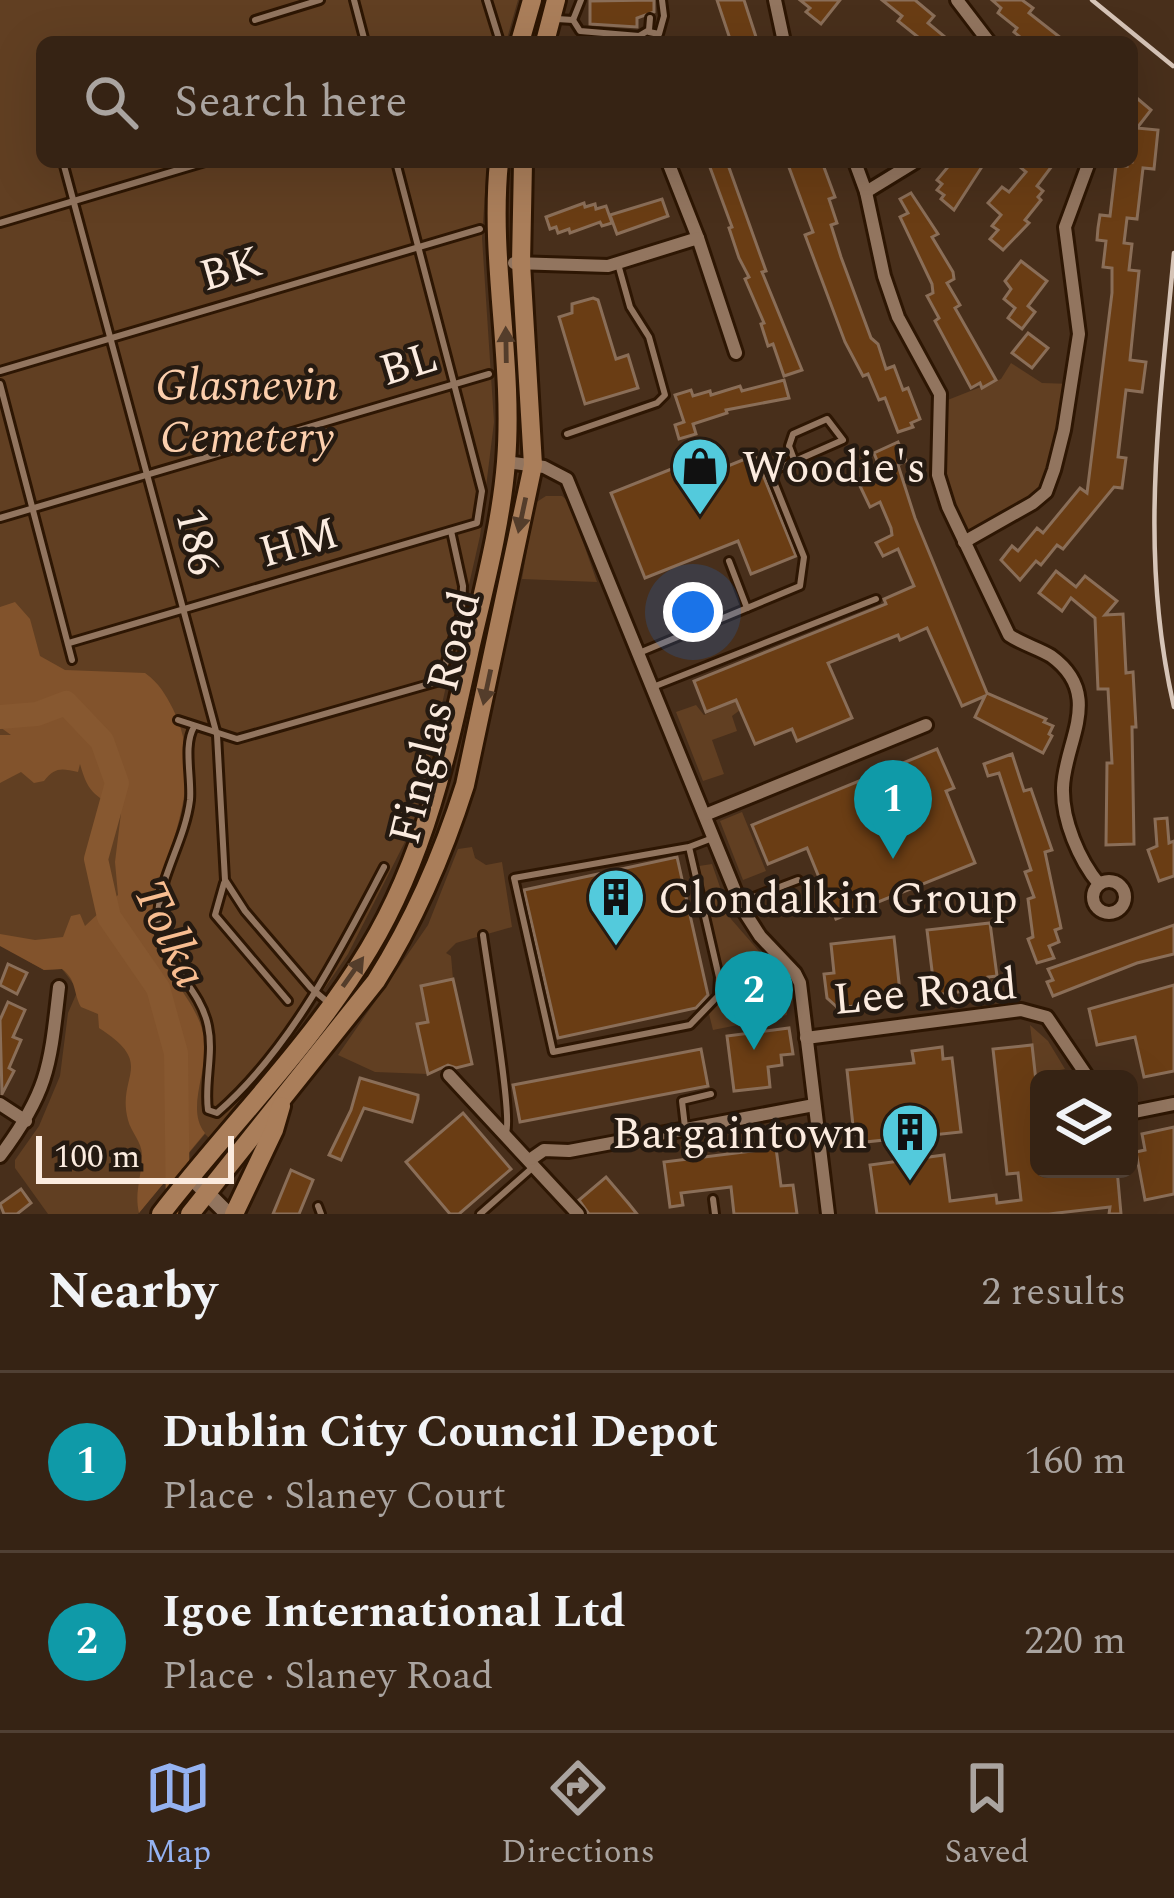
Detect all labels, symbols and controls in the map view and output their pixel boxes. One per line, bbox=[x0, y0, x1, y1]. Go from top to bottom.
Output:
search box bbox=[36, 36, 1138, 168]
text: Search here bbox=[174, 68, 407, 137]
icon: search bbox=[78, 69, 144, 135]
street label: BK bbox=[191, 228, 270, 311]
street label: BL bbox=[371, 323, 447, 406]
one-way arrow bbox=[496, 325, 516, 363]
park label: Glasnevin Cemetery bbox=[155, 352, 339, 473]
place label: Woodie's bbox=[742, 434, 926, 503]
shop icon: Woodie's bbox=[669, 435, 731, 517]
one-way arrow bbox=[512, 497, 531, 535]
street label: HM bbox=[251, 499, 346, 588]
street label: 186 bbox=[155, 501, 238, 582]
your location bbox=[663, 582, 723, 642]
street label: Finglas Road bbox=[371, 584, 500, 851]
one-way arrow bbox=[476, 669, 495, 707]
pin: 1 bbox=[854, 760, 932, 859]
place label: Clondalkin Group bbox=[658, 865, 1018, 934]
building icon: Clondalkin Group bbox=[585, 866, 647, 948]
water label: Tolka bbox=[113, 868, 226, 1000]
street label: Lee Road bbox=[830, 950, 1020, 1035]
pin: 2 bbox=[715, 951, 793, 1050]
one-way arrow bbox=[341, 956, 364, 988]
map controls bbox=[1030, 1070, 1138, 1178]
button: layers bbox=[1030, 1070, 1138, 1178]
place label: Bargaintown bbox=[612, 1100, 868, 1169]
building icon: Bargaintown bbox=[879, 1101, 941, 1183]
scale bar bbox=[36, 1130, 234, 1183]
text: 100 m bbox=[54, 1132, 140, 1182]
text: Nearby bbox=[48, 1253, 217, 1331]
text: 2 results bbox=[982, 1263, 1126, 1322]
text: Dublin City Council Depot bbox=[162, 1398, 718, 1467]
text: 1 bbox=[76, 1432, 98, 1491]
text: 160 m bbox=[1024, 1432, 1126, 1491]
text: Place · Slaney Court bbox=[162, 1467, 506, 1526]
text: Igoe International Ltd bbox=[162, 1578, 626, 1647]
text: 2 bbox=[76, 1612, 98, 1671]
text: 220 m bbox=[1024, 1612, 1126, 1671]
text: Place · Slaney Road bbox=[162, 1647, 493, 1706]
tab: Map bbox=[145, 1755, 211, 1877]
tab: Directions bbox=[501, 1755, 655, 1877]
tab: Saved bbox=[945, 1755, 1029, 1877]

